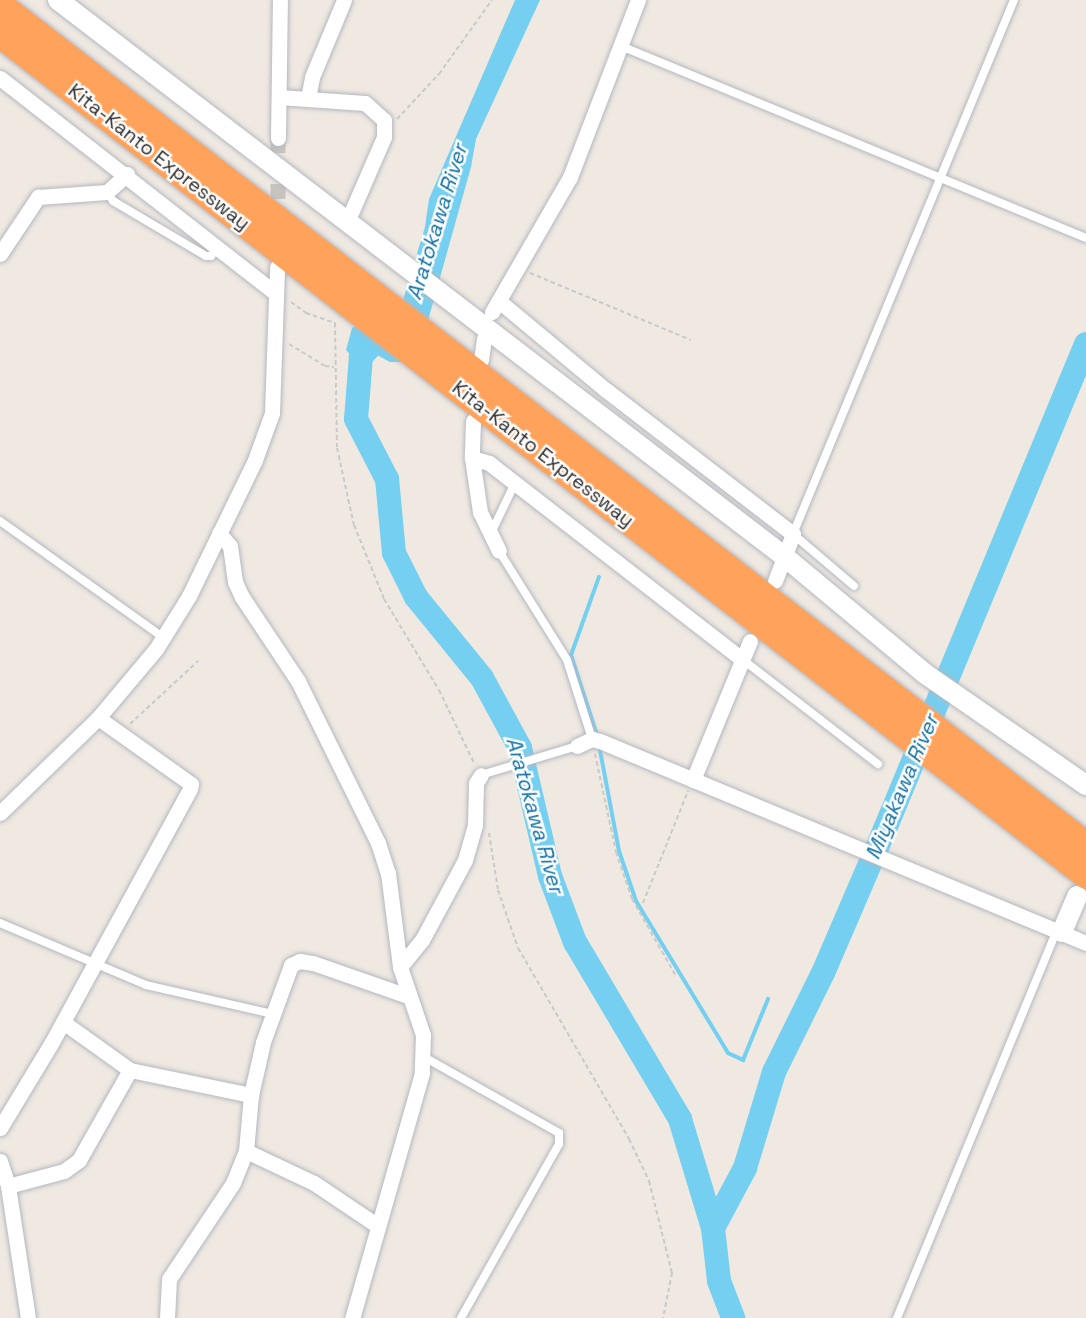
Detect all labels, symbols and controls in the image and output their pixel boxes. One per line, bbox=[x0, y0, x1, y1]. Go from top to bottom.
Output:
street label: Kita-Kanto Expressway bbox=[63, 79, 255, 235]
water label: Aratokawa River bbox=[401, 141, 473, 303]
street label: Kita-Kanto Expressway bbox=[447, 376, 639, 532]
water label: Miyakawa River bbox=[860, 711, 944, 863]
water label: Aratokawa River bbox=[501, 734, 569, 896]

